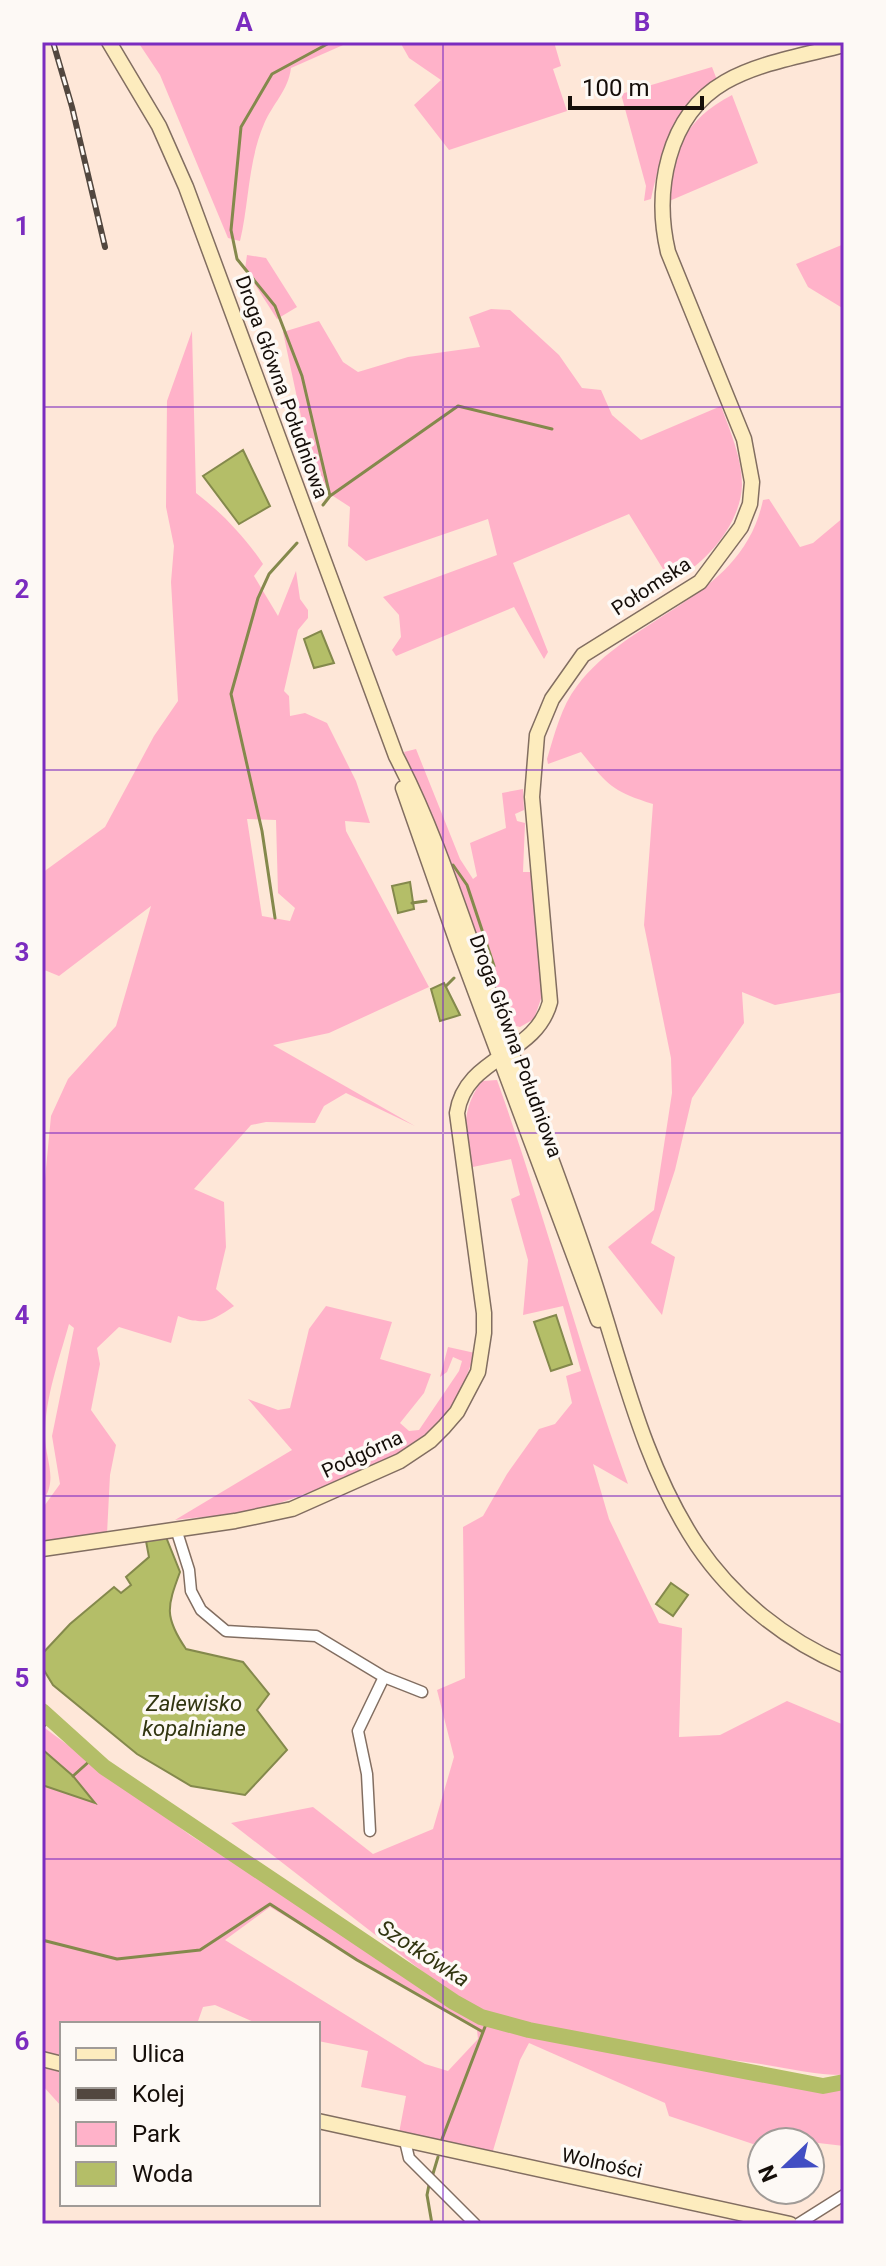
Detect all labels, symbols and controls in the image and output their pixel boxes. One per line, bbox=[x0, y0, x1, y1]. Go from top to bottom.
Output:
text: A bbox=[235, 7, 253, 37]
text: B bbox=[634, 7, 650, 37]
scale bar bbox=[570, 60, 702, 110]
text: 100 m bbox=[582, 74, 649, 102]
text: 1 bbox=[15, 211, 29, 241]
street label: Droga Główna Południowa bbox=[230, 272, 334, 502]
street label: Połomska bbox=[607, 552, 695, 620]
text: 2 bbox=[15, 574, 29, 604]
street label: Droga Główna Południowa bbox=[464, 931, 568, 1161]
text: 3 bbox=[15, 937, 29, 967]
text: 4 bbox=[15, 1300, 30, 1330]
street label: Podgórna bbox=[318, 1425, 406, 1483]
text: 5 bbox=[15, 1663, 29, 1693]
water label: Zalewisko kopalniane bbox=[142, 1691, 246, 1741]
water label: Szotkówka bbox=[373, 1915, 474, 1992]
legend bbox=[60, 2022, 320, 2206]
text: 6 bbox=[15, 2026, 30, 2056]
text: Ulica bbox=[132, 2040, 185, 2068]
text: Kolej bbox=[132, 2080, 185, 2108]
text: Park bbox=[132, 2120, 181, 2148]
north arrow bbox=[746, 2126, 826, 2206]
street label: Wolności bbox=[559, 2143, 645, 2183]
text: Woda bbox=[132, 2160, 193, 2188]
text: N bbox=[754, 2162, 783, 2186]

